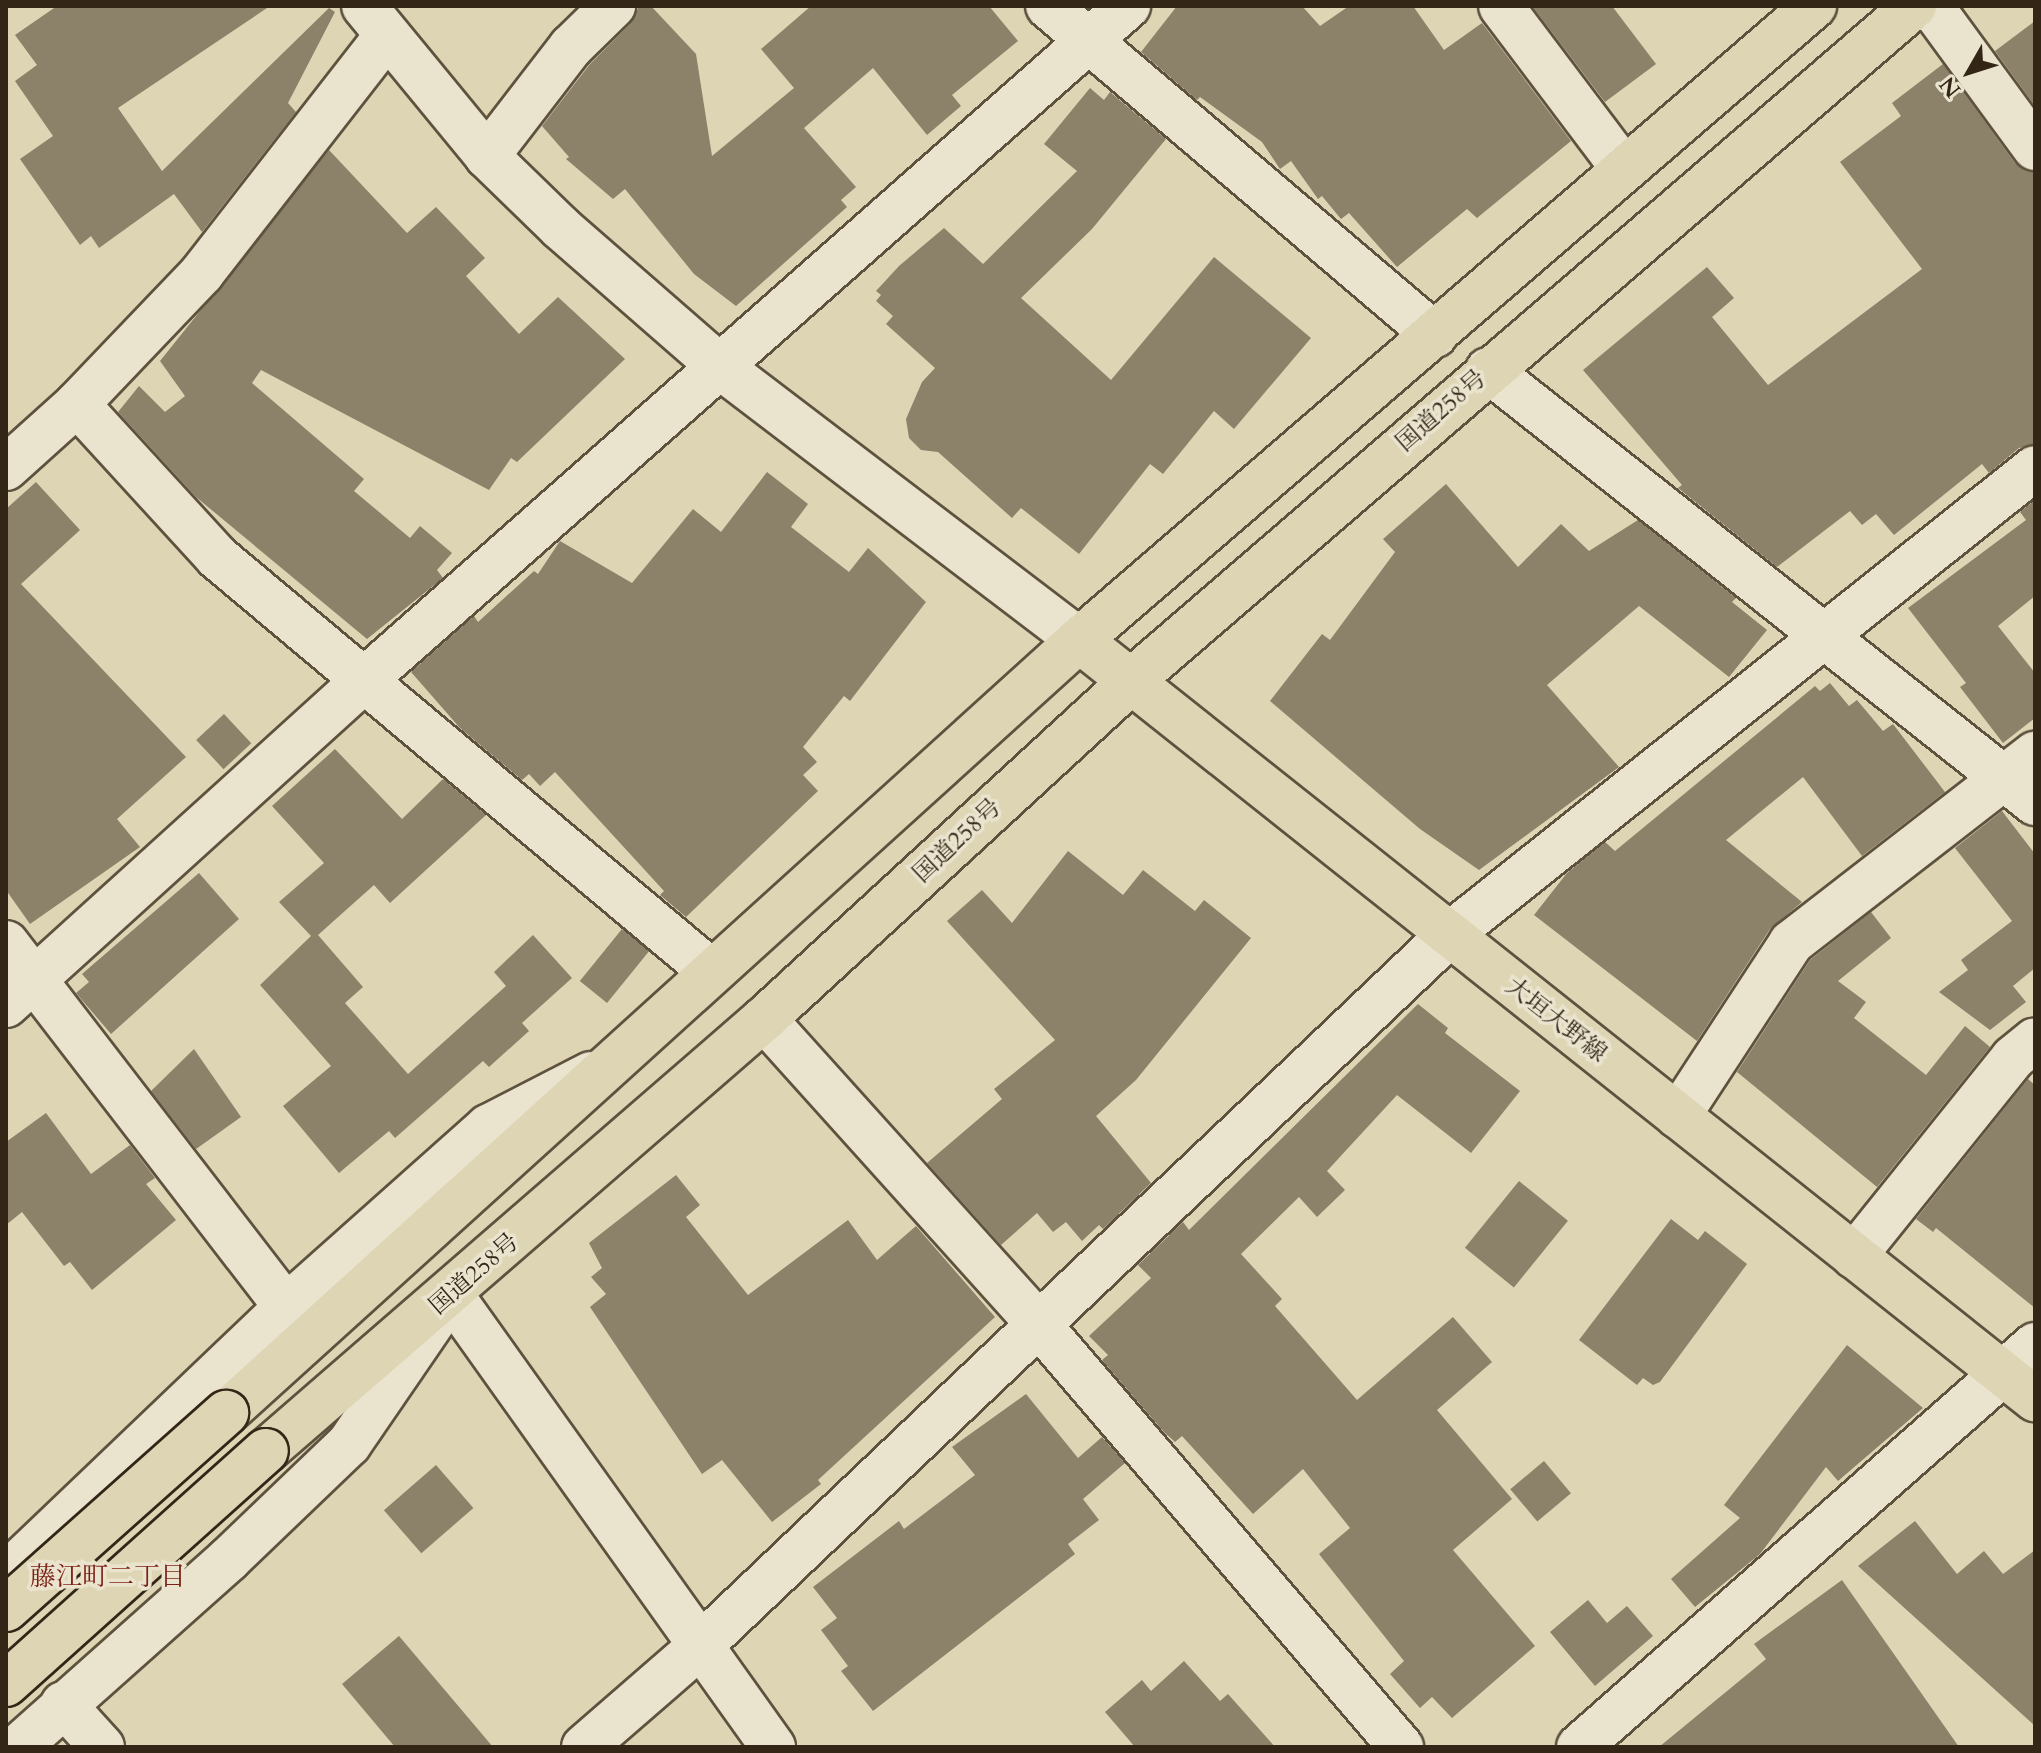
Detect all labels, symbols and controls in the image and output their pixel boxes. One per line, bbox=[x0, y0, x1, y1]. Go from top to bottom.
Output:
north arrow bbox=[1929, 32, 2009, 112]
text: N bbox=[1933, 70, 1968, 104]
street label: 国道258号 bbox=[1390, 364, 1492, 458]
street label: 国道258号 bbox=[907, 793, 1007, 889]
street label: 大垣大野線 bbox=[1500, 972, 1612, 1068]
street label: 国道258号 bbox=[423, 1227, 525, 1321]
district label: 藤江町二丁目 bbox=[30, 1561, 186, 1593]

